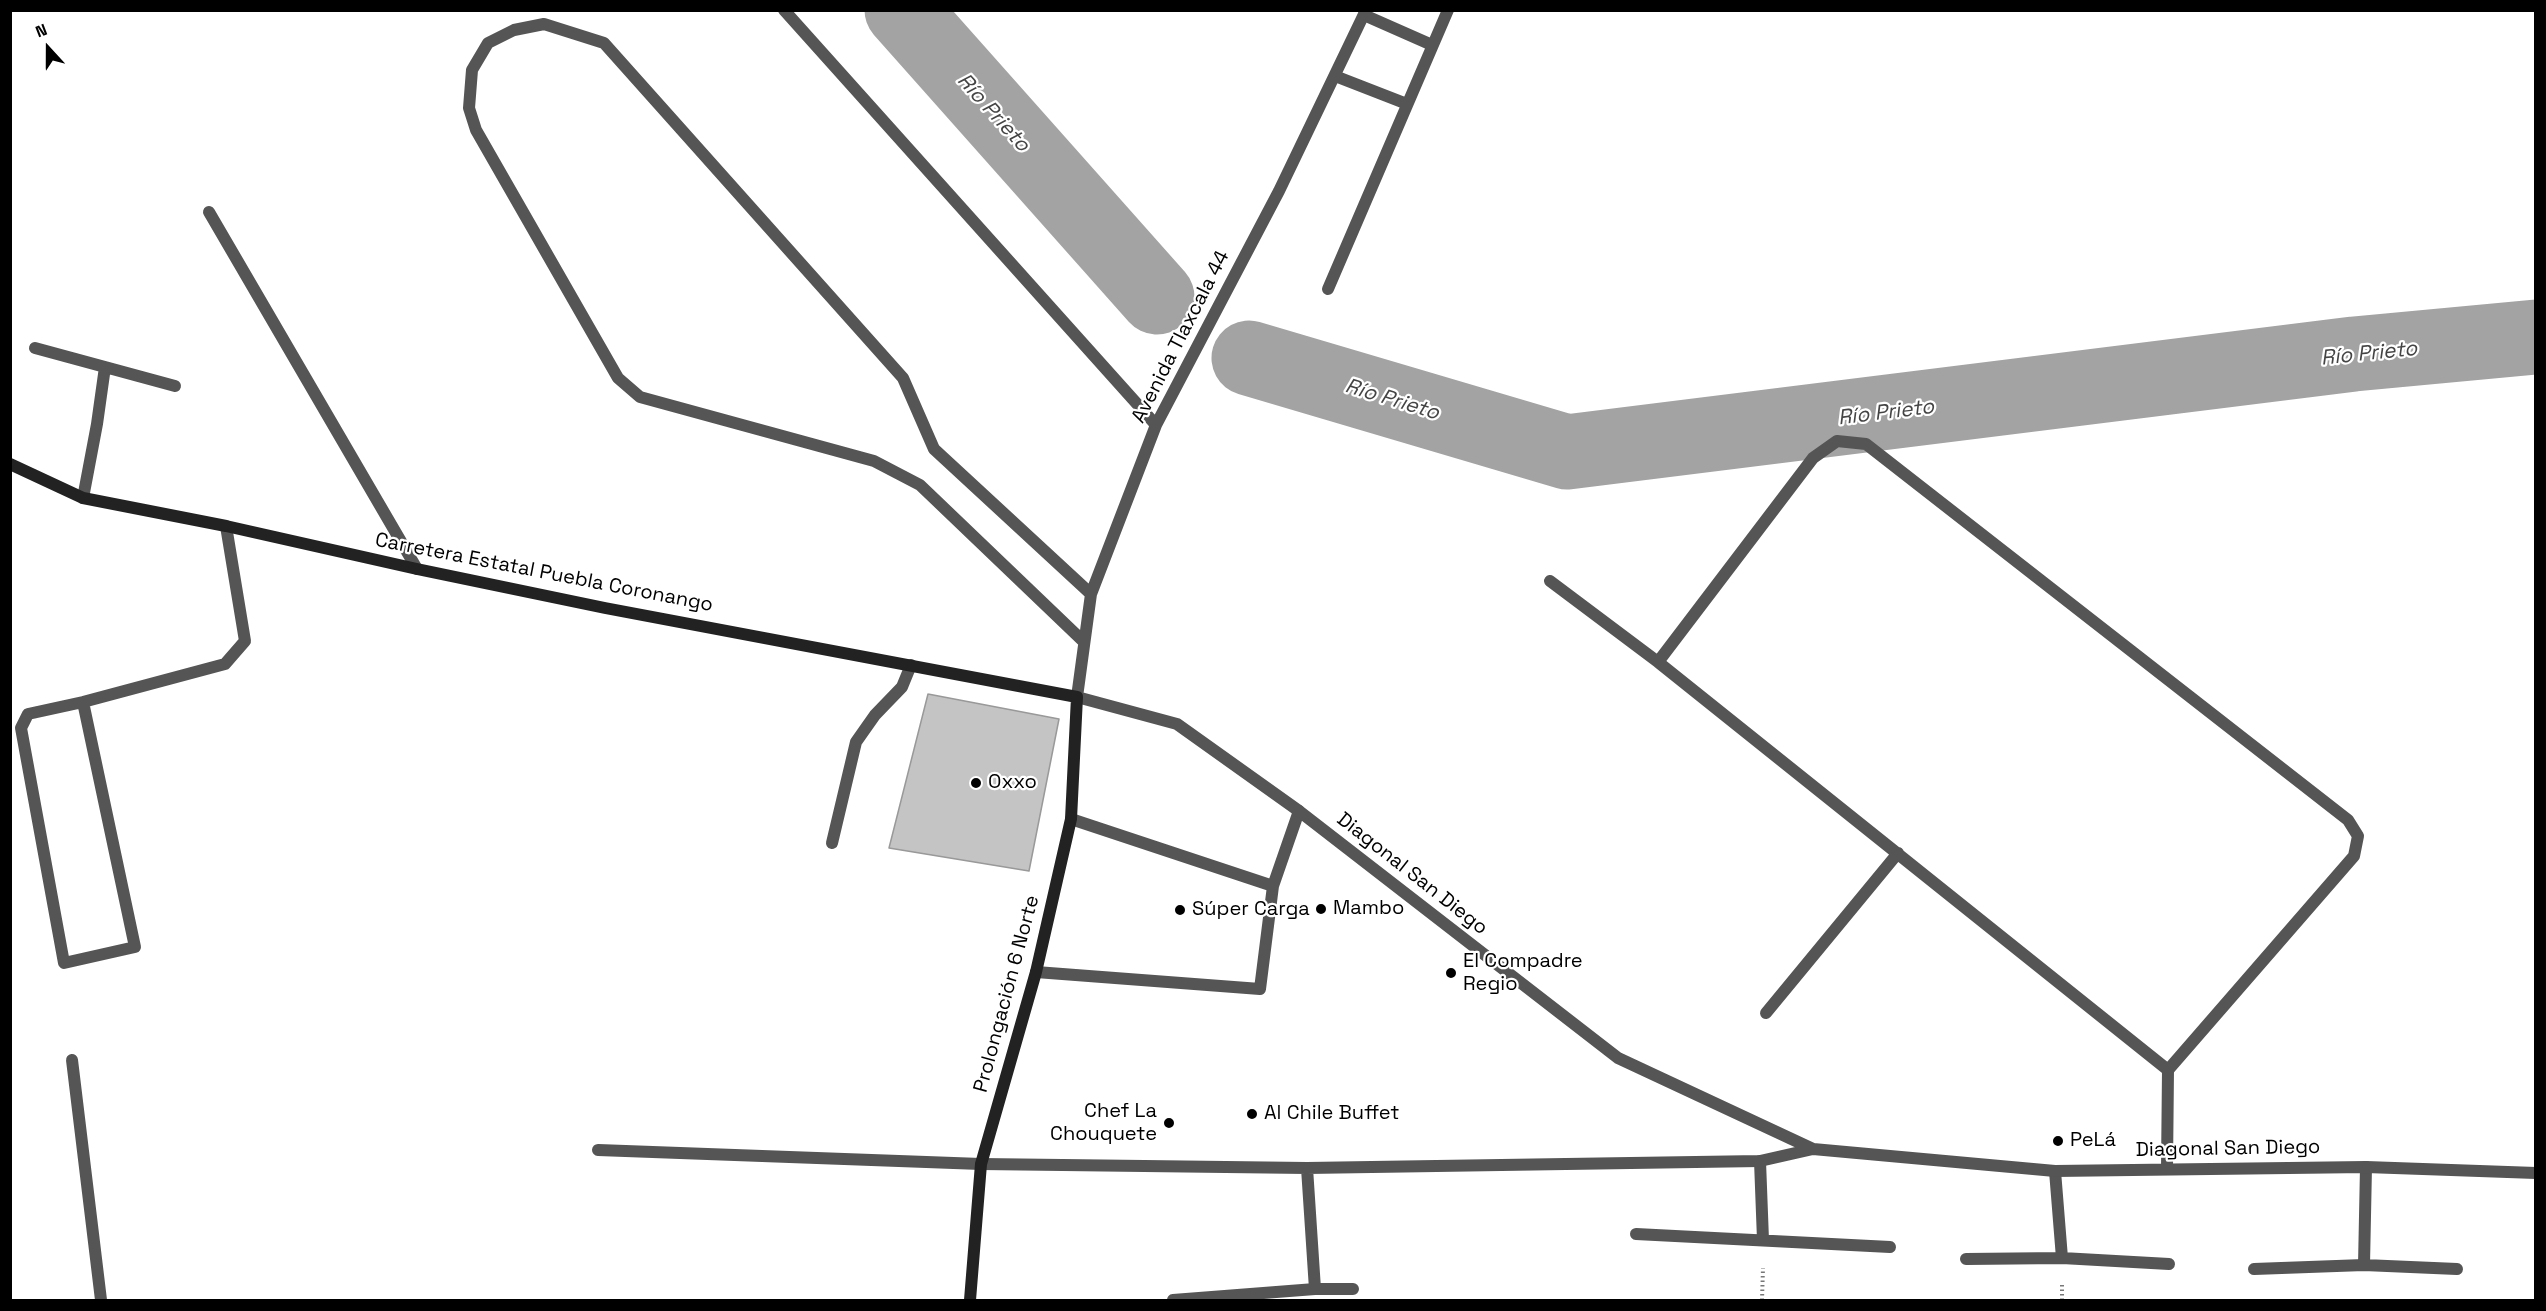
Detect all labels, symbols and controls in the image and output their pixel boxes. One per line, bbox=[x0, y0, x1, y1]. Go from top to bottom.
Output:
north arrow bbox=[18, 18, 78, 78]
text: N bbox=[33, 19, 50, 42]
water label: Río Prieto bbox=[951, 69, 1035, 157]
street label: Avenida Tlaxcala 44 bbox=[1127, 247, 1235, 427]
water label: Río Prieto bbox=[2320, 336, 2418, 372]
water label: Río Prieto bbox=[1342, 374, 1442, 426]
water label: Río Prieto bbox=[1836, 395, 1936, 431]
street label: Carretera Estatal Puebla Coronango bbox=[373, 528, 715, 618]
place label: Oxxo bbox=[988, 771, 1037, 795]
marker: Oxxo bbox=[969, 776, 983, 790]
street label: Diagonal San Diego bbox=[1332, 808, 1492, 940]
street label: Prolongación 6 Norte bbox=[969, 893, 1045, 1095]
place label: Mambo bbox=[1333, 897, 1404, 921]
place label: Súper Carga bbox=[1192, 898, 1310, 922]
marker: Mambo bbox=[1314, 902, 1328, 916]
marker: Súper Carga bbox=[1173, 903, 1187, 917]
place label: El Compadre Regio bbox=[1463, 950, 1583, 997]
marker: El Compadre Regio bbox=[1444, 966, 1458, 980]
place label: Chef La Chouquete bbox=[1050, 1100, 1157, 1147]
place label: Al Chile Buffet bbox=[1264, 1102, 1399, 1126]
marker: Al Chile Buffet bbox=[1245, 1107, 1259, 1121]
marker: Chef La Chouquete bbox=[1162, 1116, 1176, 1130]
place label: PeLá bbox=[2070, 1129, 2116, 1153]
marker: PeLá bbox=[2051, 1134, 2065, 1148]
street label: Diagonal San Diego bbox=[2135, 1135, 2321, 1163]

